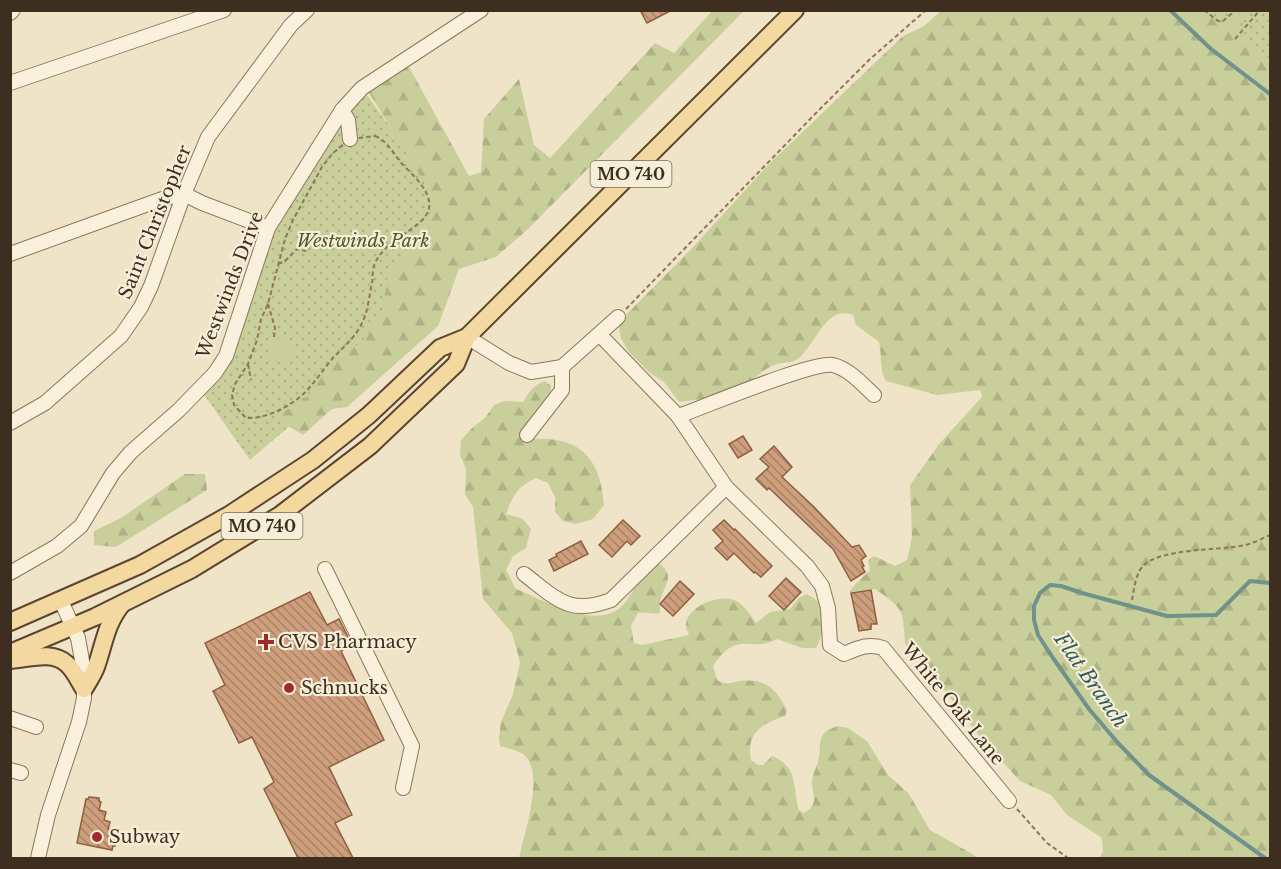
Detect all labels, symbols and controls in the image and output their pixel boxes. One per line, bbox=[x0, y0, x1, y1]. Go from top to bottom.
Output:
street label: Saint Christopher bbox=[114, 142, 196, 302]
road number: MO 740 bbox=[590, 161, 672, 187]
street label: Westwinds Drive bbox=[191, 208, 268, 363]
park label: Westwinds Park bbox=[296, 230, 430, 252]
road number: MO 740 bbox=[222, 513, 302, 539]
water label: Flat Branch bbox=[1049, 627, 1133, 732]
place label: CVS Pharmacy bbox=[278, 631, 417, 653]
marker: CVS Pharmacy bbox=[259, 635, 273, 649]
street label: White Oak Lane bbox=[896, 638, 1009, 770]
place label: Schnucks bbox=[301, 677, 388, 699]
marker: Schnucks bbox=[282, 681, 296, 695]
place label: Subway bbox=[109, 826, 181, 848]
marker: Subway bbox=[90, 830, 104, 844]

